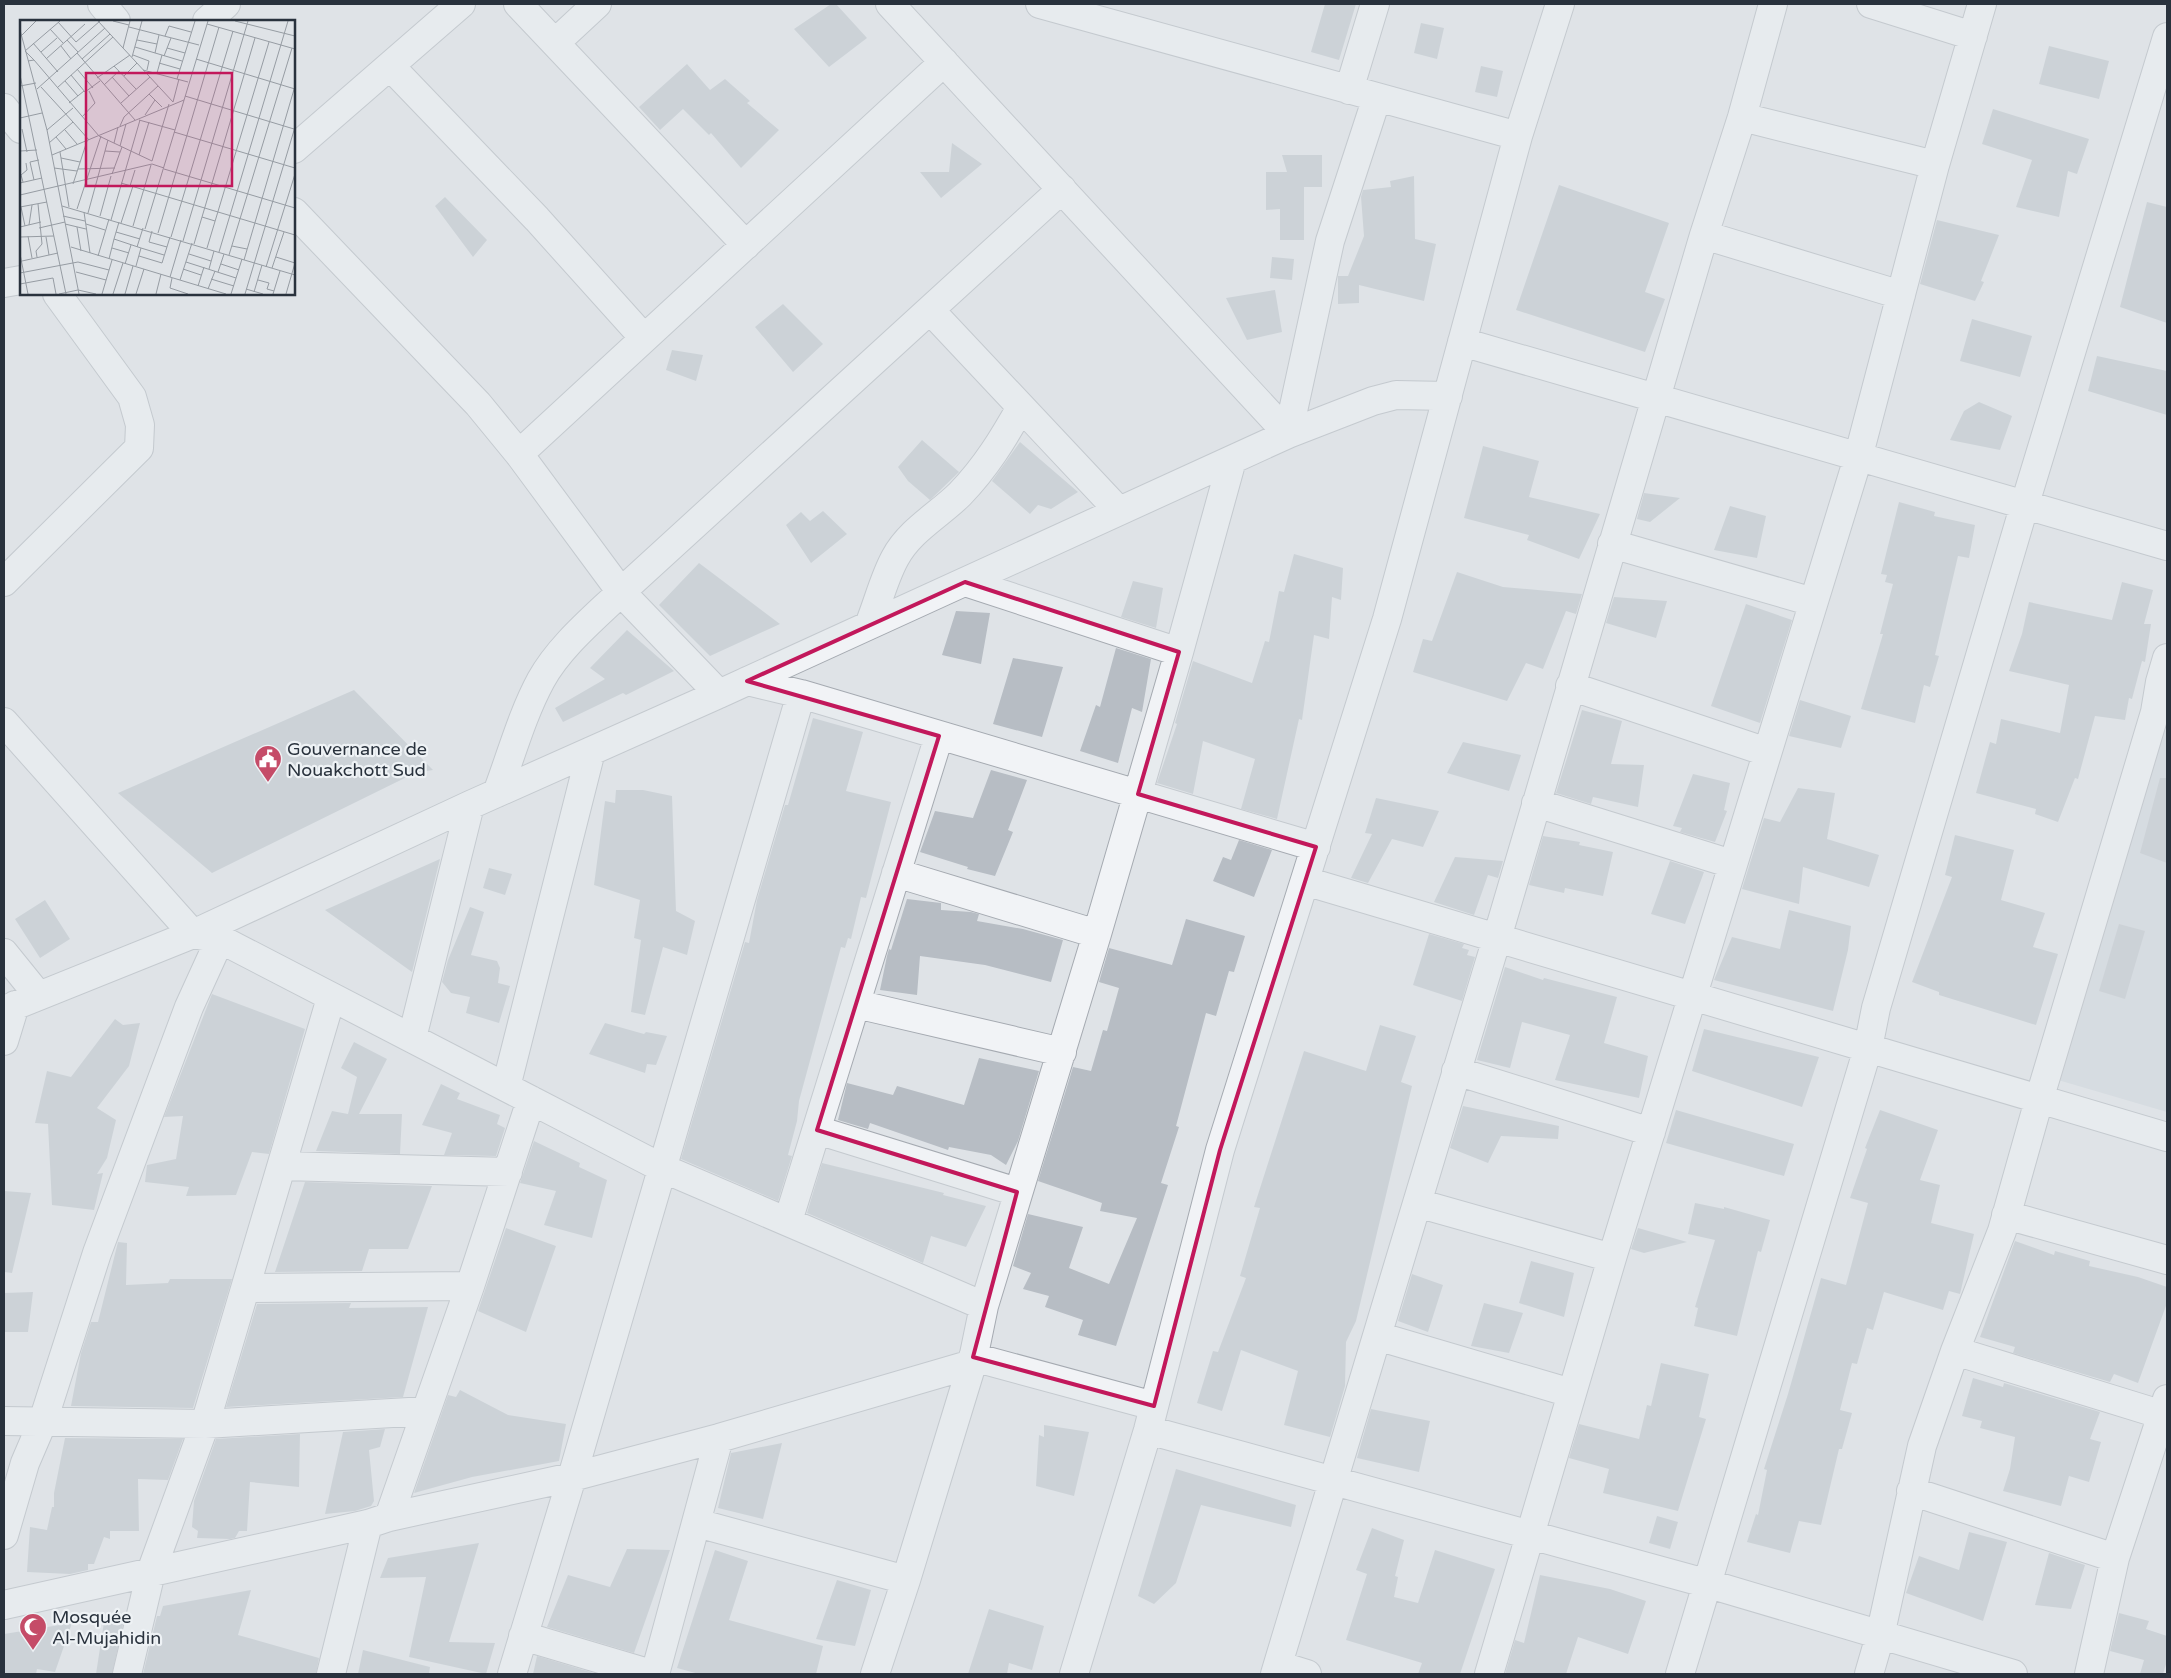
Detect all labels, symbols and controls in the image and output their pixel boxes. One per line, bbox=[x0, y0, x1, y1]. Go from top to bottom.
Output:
inset map bbox=[20, 20, 295, 295]
place label: Gouvernance de Nouakchott Sud bbox=[287, 738, 427, 781]
public building icon: Gouvernance de Nouakchott Sud bbox=[253, 744, 283, 783]
place label: Mosquée Al-Mujahidin bbox=[52, 1606, 161, 1649]
mosque icon: Mosquée Al-Mujahidin bbox=[18, 1612, 48, 1651]

